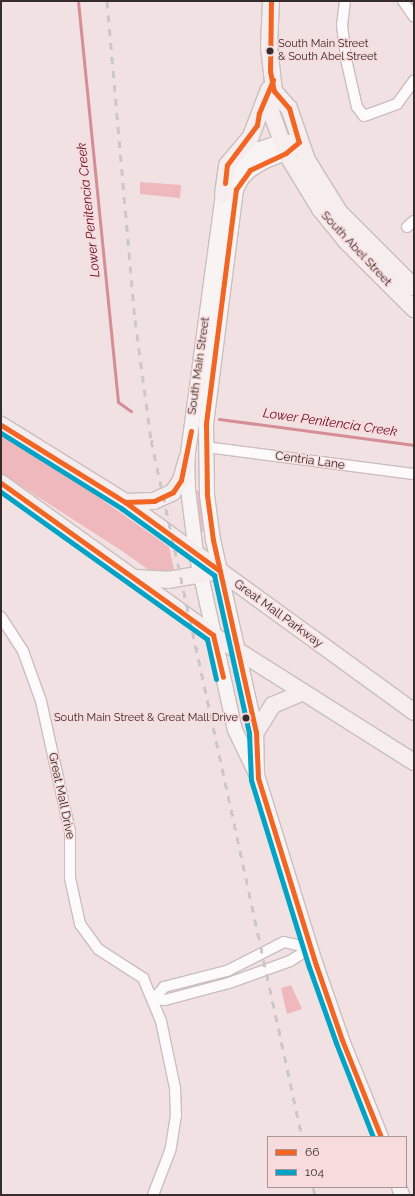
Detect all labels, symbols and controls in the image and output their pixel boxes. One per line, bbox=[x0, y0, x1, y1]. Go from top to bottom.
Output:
place label: South Main Street & South Abel Street bbox=[278, 38, 378, 64]
marker: South Main Street & South Abel Street bbox=[265, 46, 275, 56]
water label: Lower Penitencia Creek bbox=[74, 142, 104, 278]
street label: South Abel Street bbox=[317, 208, 395, 290]
street label: South Main Street bbox=[185, 316, 213, 416]
water label: Lower Penitencia Creek bbox=[262, 406, 398, 440]
street label: Centria Lane bbox=[274, 449, 346, 473]
street label: Great Mall Parkway bbox=[231, 577, 325, 651]
place label: South Main Street & Great Mall Drive bbox=[54, 711, 238, 725]
marker: South Main Street & Great Mall Drive bbox=[241, 713, 251, 723]
street label: Great Mall Drive bbox=[45, 751, 77, 841]
legend bbox=[267, 1136, 407, 1188]
text: 66 bbox=[305, 1145, 319, 1159]
text: 104 bbox=[305, 1165, 324, 1179]

